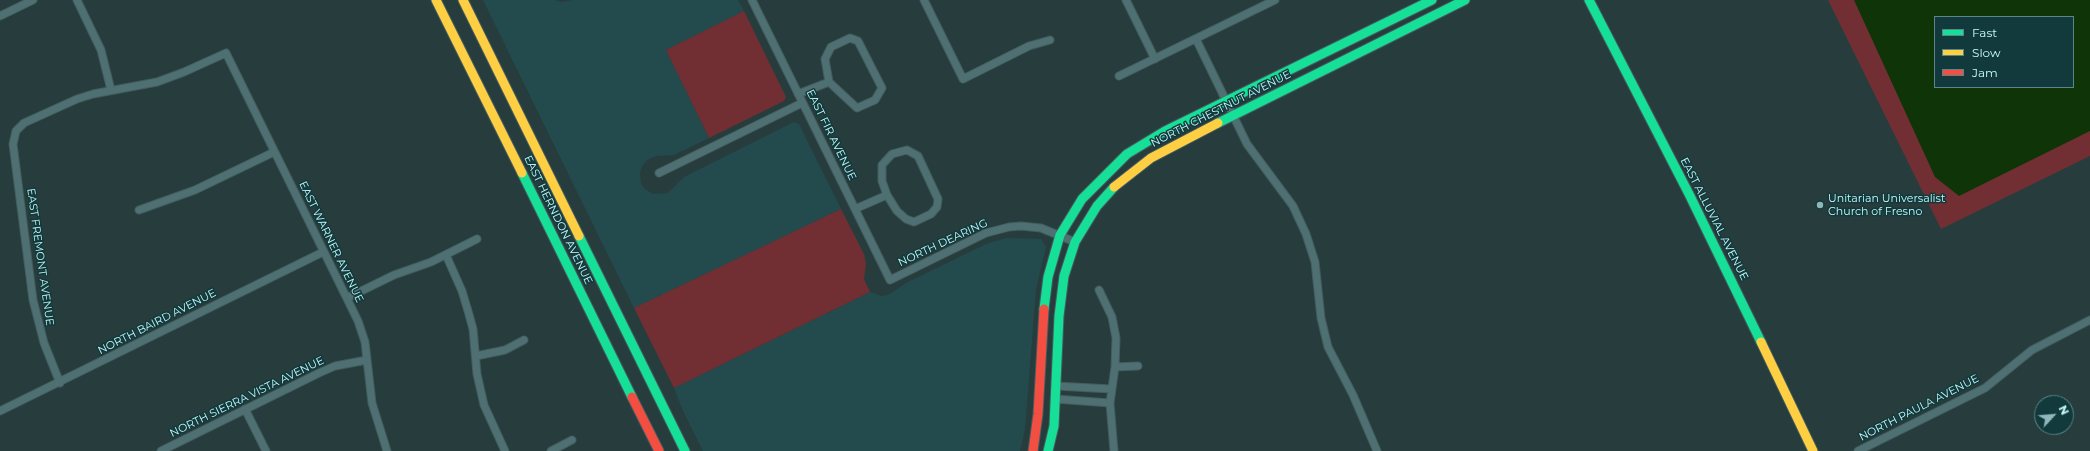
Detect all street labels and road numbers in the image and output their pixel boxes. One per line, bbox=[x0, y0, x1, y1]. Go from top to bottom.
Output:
street label: NORTH CHESTNUT AVENUE bbox=[1149, 68, 1293, 150]
street label: EAST FIR AVENUE bbox=[803, 87, 859, 183]
street label: EAST HERNDON AVENUE bbox=[521, 153, 595, 287]
street label: EAST ALLUVIAL AVENUE bbox=[1677, 155, 1751, 283]
street label: EAST WARNER AVENUE bbox=[296, 179, 366, 305]
street label: EAST FREMONT AVENUE bbox=[24, 187, 56, 327]
street label: NORTH DEARING bbox=[896, 216, 990, 270]
street label: NORTH BAIRD AVENUE bbox=[96, 286, 218, 358]
street label: NORTH SIERRA VISTA AVENUE bbox=[168, 354, 326, 440]
street label: NORTH PAULA AVENUE bbox=[1857, 372, 1981, 444]

